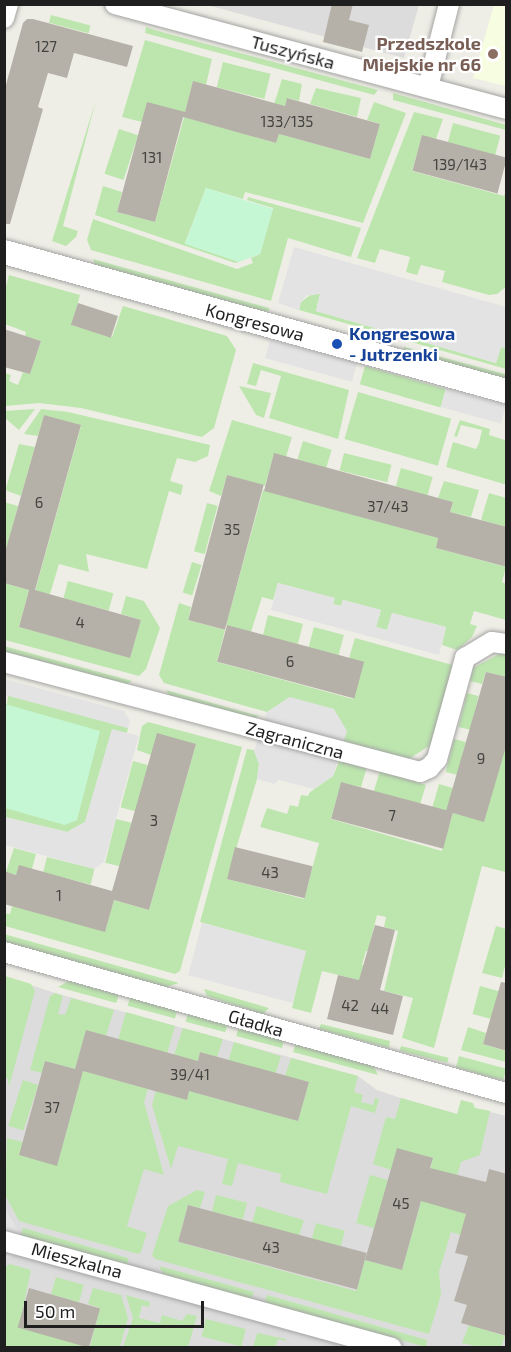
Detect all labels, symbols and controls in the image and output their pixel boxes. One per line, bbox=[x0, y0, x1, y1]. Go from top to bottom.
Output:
street label: Tuszyńska bbox=[249, 30, 337, 74]
place label: Przedszkole Miejskie nr 66 bbox=[362, 33, 481, 76]
house number: 127 bbox=[35, 38, 57, 56]
marker: Przedszkole Miejskie nr 66 bbox=[486, 47, 500, 61]
house number: 133/135 bbox=[261, 113, 313, 131]
house number: 131 bbox=[142, 149, 162, 167]
house number: 139/143 bbox=[433, 156, 487, 174]
street label: Kongresowa bbox=[203, 298, 307, 346]
place label: Kongresowa - Jutrzenki bbox=[349, 323, 455, 366]
marker: Kongresowa - Jutrzenki bbox=[330, 337, 344, 351]
house number: 6 bbox=[35, 494, 43, 512]
house number: 37/43 bbox=[367, 498, 409, 516]
house number: 35 bbox=[224, 521, 240, 539]
house number: 4 bbox=[75, 614, 85, 632]
house number: 6 bbox=[286, 653, 294, 671]
street label: Zagraniczna bbox=[244, 717, 346, 763]
house number: 9 bbox=[477, 750, 485, 768]
house number: 7 bbox=[388, 807, 396, 825]
house number: 3 bbox=[150, 812, 158, 830]
house number: 43 bbox=[261, 864, 279, 882]
house number: 1 bbox=[56, 887, 62, 905]
house number: 42 bbox=[341, 997, 359, 1015]
house number: 44 bbox=[371, 1000, 389, 1018]
street label: Gładka bbox=[226, 1005, 286, 1041]
house number: 39/41 bbox=[170, 1066, 210, 1084]
house number: 37 bbox=[44, 1099, 60, 1117]
house number: 45 bbox=[392, 1195, 410, 1213]
street label: Mieszkalna bbox=[29, 1238, 125, 1282]
house number: 43 bbox=[262, 1239, 280, 1257]
scale bar bbox=[27, 1289, 207, 1327]
text: 50 m bbox=[35, 1300, 75, 1322]

